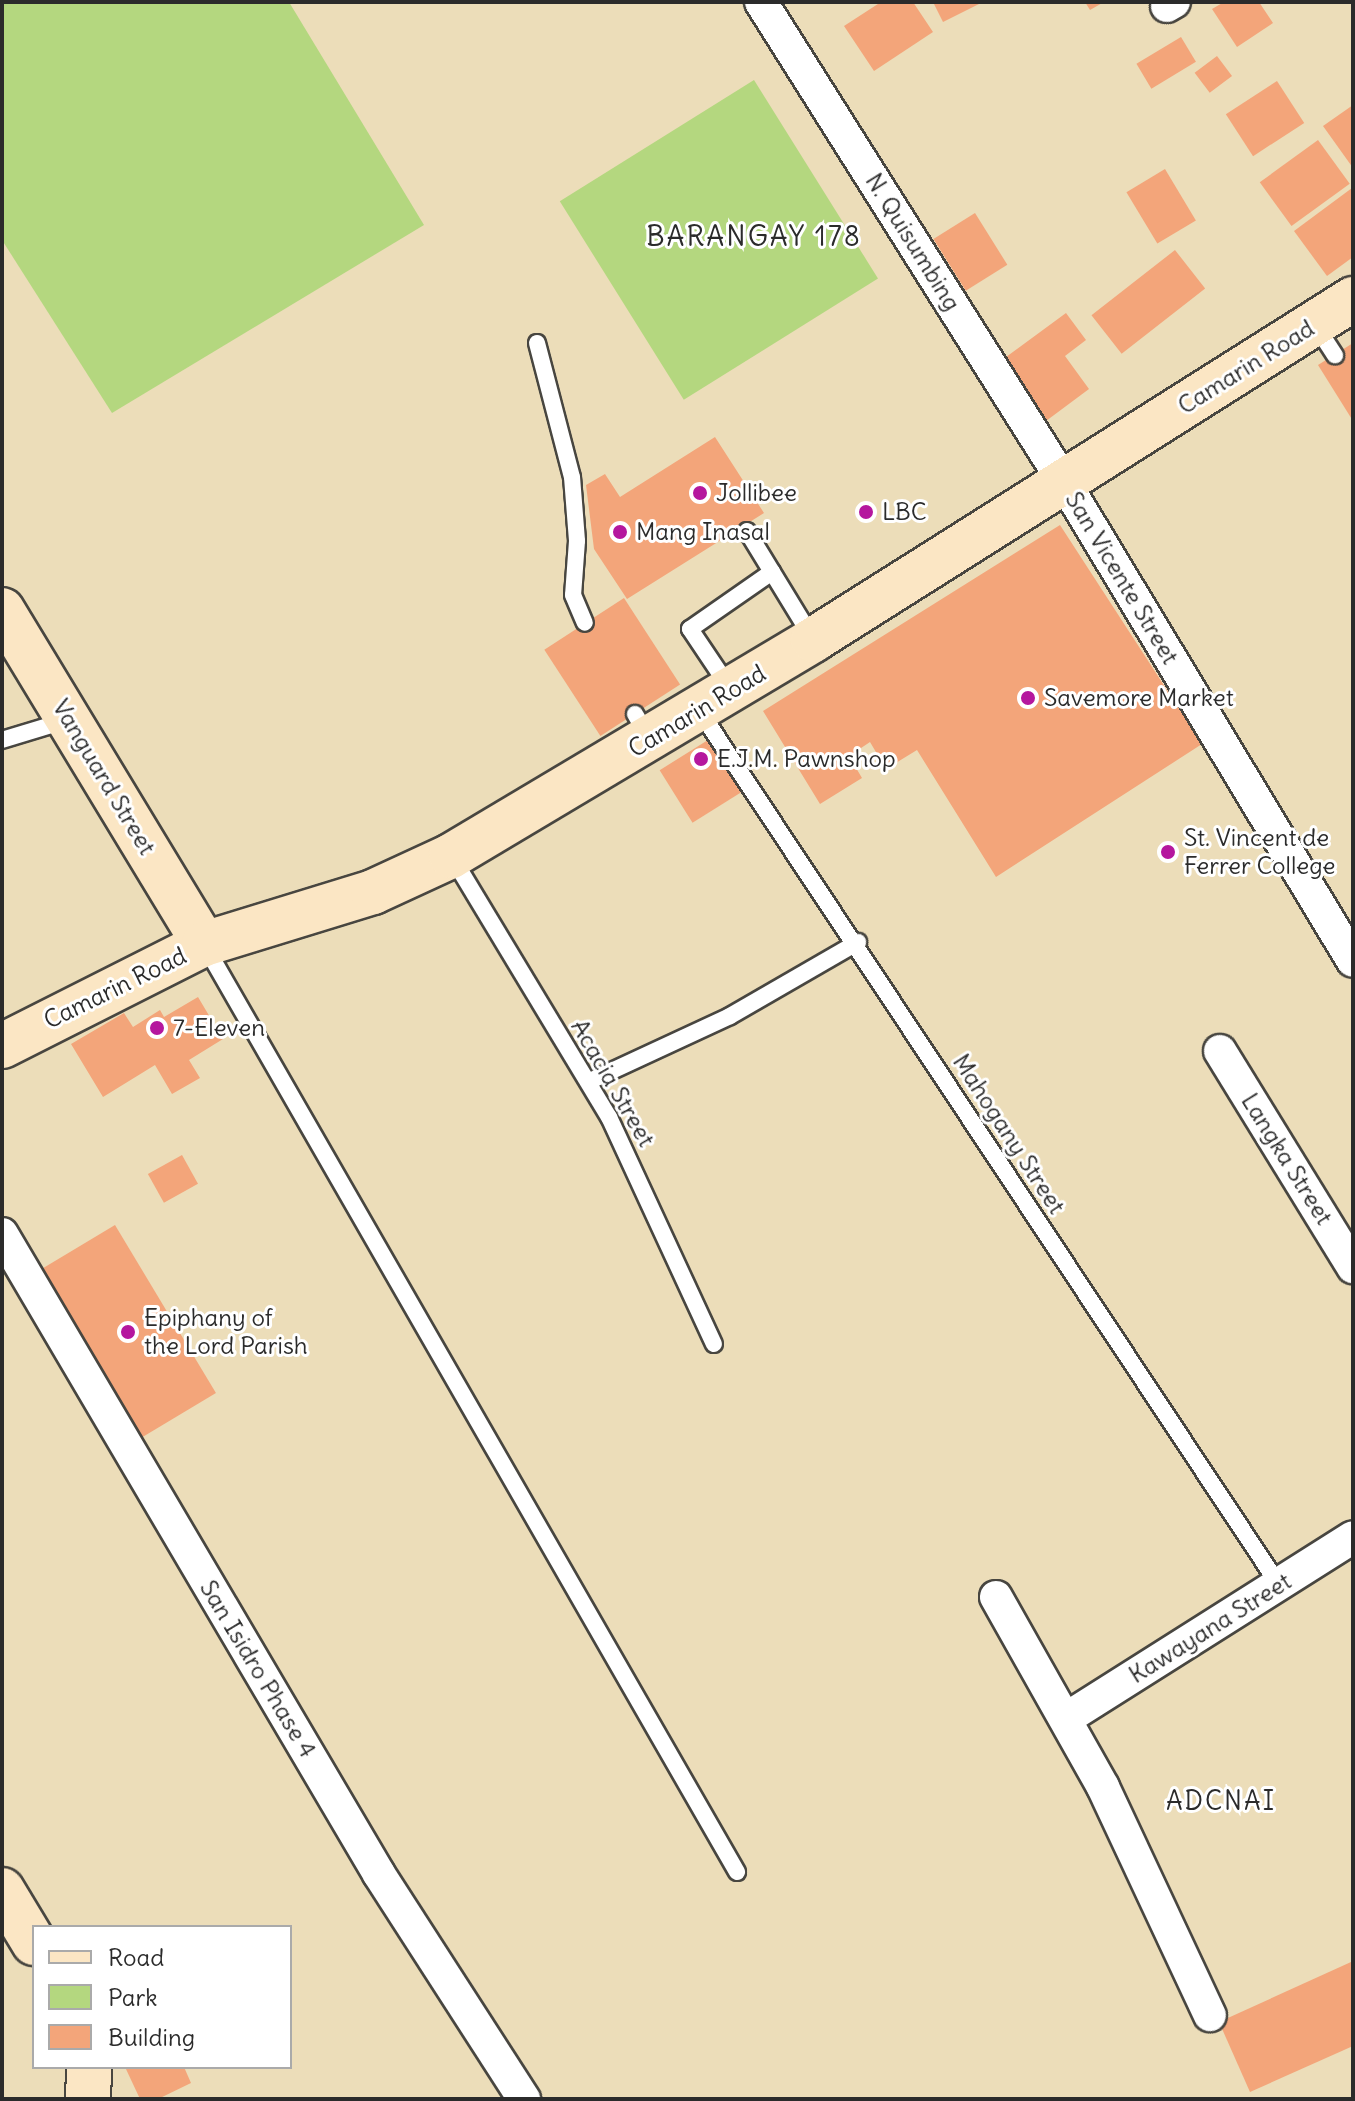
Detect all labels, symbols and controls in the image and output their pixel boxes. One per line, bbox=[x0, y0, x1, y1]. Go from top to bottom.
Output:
street label: N. Quisumbing bbox=[859, 168, 967, 316]
district label: BARANGAY 178 bbox=[646, 219, 862, 253]
street label: Camarin Road bbox=[1173, 314, 1319, 420]
place label: Jollibee bbox=[716, 479, 797, 507]
marker: Jollibee bbox=[691, 484, 709, 502]
street label: San Vicente Street bbox=[1059, 487, 1185, 669]
place label: LBC bbox=[882, 498, 927, 526]
marker: LBC bbox=[857, 503, 875, 521]
place label: Mang Inasal bbox=[636, 518, 770, 546]
marker: Mang Inasal bbox=[611, 523, 629, 541]
street label: Camarin Road bbox=[623, 659, 771, 763]
place label: Savemore Market bbox=[1044, 684, 1234, 712]
marker: Savemore Market bbox=[1019, 689, 1037, 707]
street label: Vanguard Street bbox=[46, 694, 162, 860]
place label: E.J.M. Pawnshop bbox=[717, 745, 896, 773]
marker: E.J.M. Pawnshop bbox=[692, 750, 710, 768]
place label: St. Vincent de Ferrer College bbox=[1184, 824, 1336, 880]
marker: St. Vincent de Ferrer College bbox=[1159, 843, 1177, 861]
street label: Camarin Road bbox=[39, 941, 191, 1035]
place label: 7-Eleven bbox=[173, 1014, 265, 1042]
street label: Acacia Street bbox=[565, 1014, 661, 1152]
marker: 7-Eleven bbox=[148, 1019, 166, 1037]
street label: Mahogany Street bbox=[947, 1049, 1071, 1219]
street label: Langka Street bbox=[1235, 1088, 1339, 1230]
place label: Epiphany of the Lord Parish bbox=[144, 1304, 308, 1360]
marker: Epiphany of the Lord Parish bbox=[119, 1323, 137, 1341]
street label: Kawayana Street bbox=[1124, 1567, 1296, 1689]
street label: San Isidro Phase 4 bbox=[194, 1575, 322, 1763]
district label: ADCNAI bbox=[1166, 1785, 1276, 1817]
legend bbox=[32, 1925, 292, 2069]
text: Road bbox=[108, 1942, 164, 1972]
text: Park bbox=[108, 1982, 158, 2012]
text: Building bbox=[108, 2022, 195, 2052]

